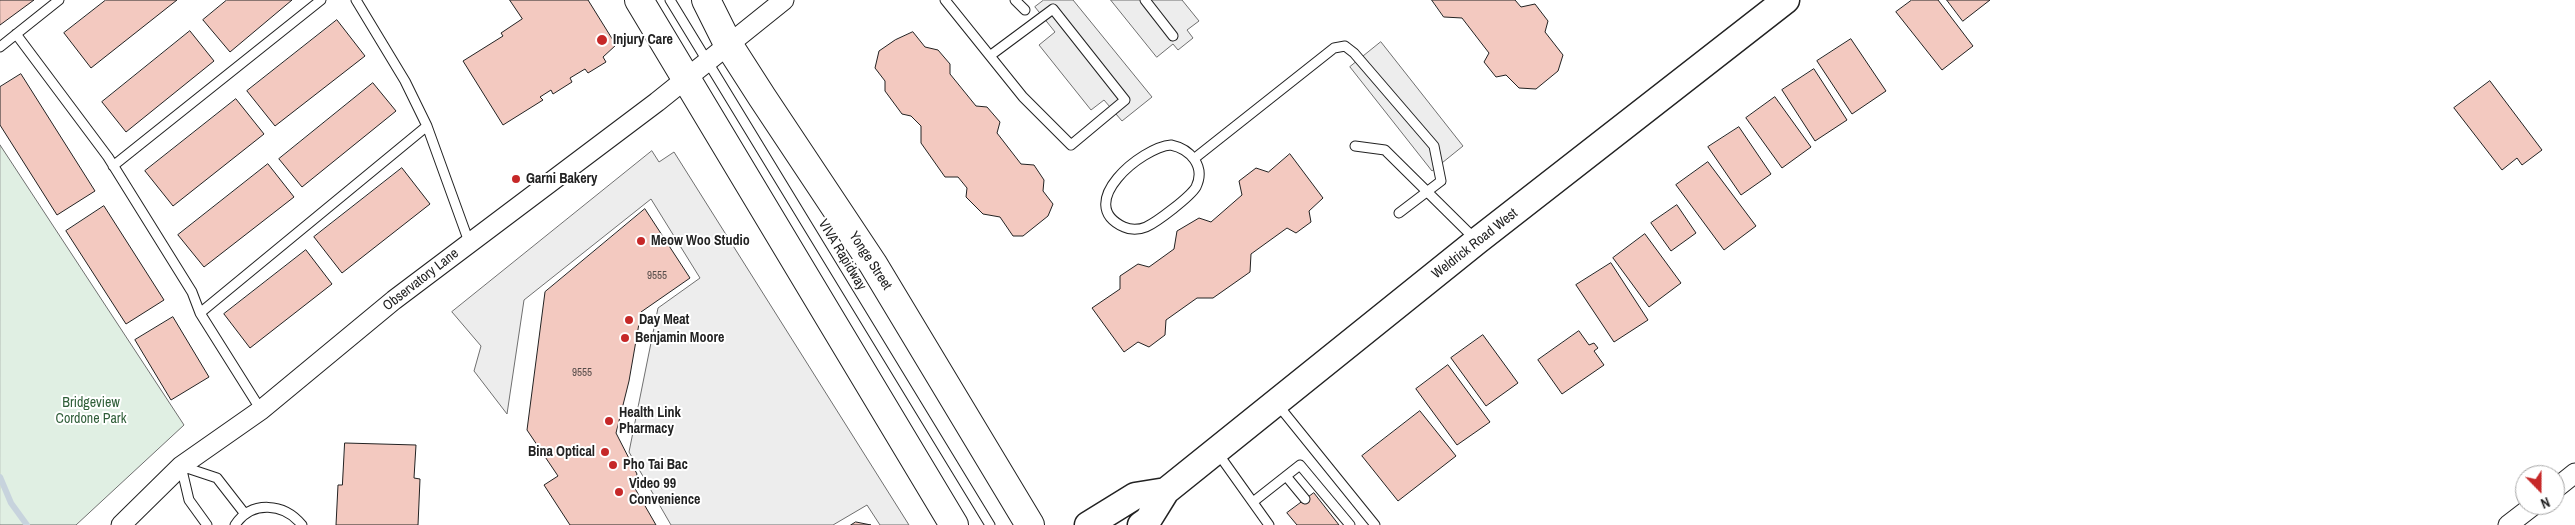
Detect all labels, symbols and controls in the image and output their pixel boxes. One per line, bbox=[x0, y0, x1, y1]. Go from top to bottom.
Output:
place label: Injury Care bbox=[613, 32, 673, 48]
marker: Injury Care bbox=[595, 33, 609, 47]
place label: Garni Bakery bbox=[526, 171, 597, 187]
marker: Garni Bakery bbox=[510, 173, 522, 185]
street label: Weldrick Road West bbox=[1429, 205, 1521, 283]
street label: VIVA Rapidway bbox=[814, 217, 870, 293]
street label: Yonge Street bbox=[845, 229, 895, 293]
place label: Meow Woo Studio bbox=[651, 233, 750, 249]
marker: Meow Woo Studio bbox=[635, 235, 647, 247]
street label: Observatory Lane bbox=[380, 245, 462, 315]
house number: 9555 bbox=[647, 269, 667, 283]
place label: Day Meat bbox=[639, 312, 689, 328]
marker: Day Meat bbox=[623, 314, 635, 326]
place label: Benjamin Moore bbox=[635, 330, 724, 346]
marker: Benjamin Moore bbox=[619, 332, 631, 344]
house number: 9555 bbox=[572, 366, 592, 380]
park label: Bridgeview Cordone Park bbox=[56, 395, 126, 428]
place label: Health Link Pharmacy bbox=[619, 405, 681, 438]
marker: Health Link Pharmacy bbox=[603, 415, 615, 427]
place label: Bina Optical bbox=[528, 444, 595, 460]
marker: Bina Optical bbox=[599, 446, 611, 458]
place label: Pho Tai Bac bbox=[623, 457, 688, 473]
marker: Pho Tai Bac bbox=[607, 459, 619, 471]
north arrow bbox=[2515, 465, 2565, 515]
place label: Video 99 Convenience bbox=[629, 476, 700, 508]
marker: Video 99 Convenience bbox=[613, 486, 625, 498]
text: N bbox=[2538, 493, 2552, 513]

